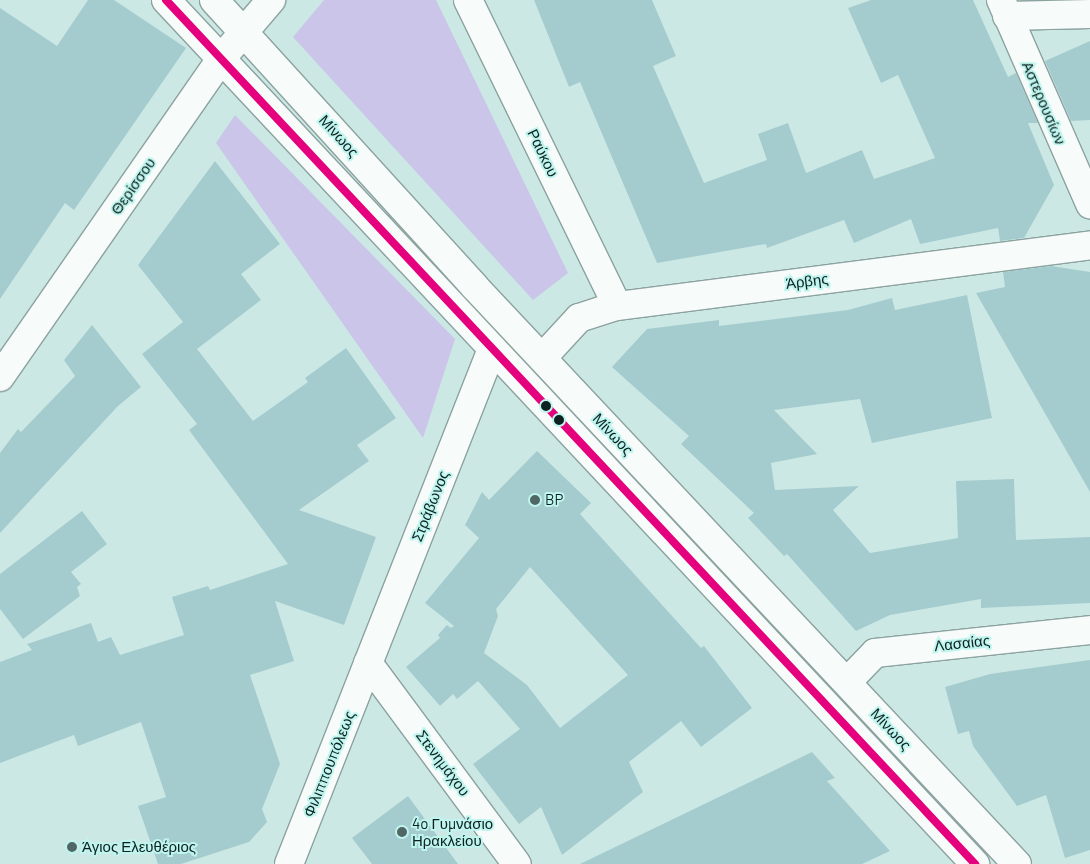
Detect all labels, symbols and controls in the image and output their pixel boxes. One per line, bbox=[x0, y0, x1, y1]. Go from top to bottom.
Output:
street label: Αστερουσίων bbox=[1018, 59, 1070, 147]
street label: Μίνωος bbox=[315, 111, 363, 161]
street label: Ραύκου bbox=[524, 126, 562, 180]
street label: Θερίσσου bbox=[107, 154, 159, 218]
street label: Άρβης bbox=[785, 269, 829, 293]
unlabelled marker bbox=[541, 401, 551, 411]
street label: Μίνωος bbox=[589, 409, 637, 459]
unlabelled marker bbox=[554, 415, 564, 425]
street label: Στράβωνος bbox=[408, 468, 452, 544]
place label: BP bbox=[545, 491, 563, 509]
marker: BP bbox=[529, 494, 541, 506]
street label: Λασαίας bbox=[933, 631, 991, 655]
street label: Μίνωος bbox=[867, 704, 915, 754]
street label: Φιλιππουπόλεως bbox=[300, 708, 358, 820]
street label: Στενημάχου bbox=[412, 726, 474, 800]
place label: 4o Γυμνάσιο Ηρακλείου bbox=[412, 814, 493, 849]
marker: 4o Γυμνάσιο Ηρακλείου bbox=[396, 826, 408, 838]
place label: Άγιος Ελευθέριος bbox=[82, 838, 196, 856]
marker: Άγιος Ελευθέριος bbox=[66, 841, 78, 853]

